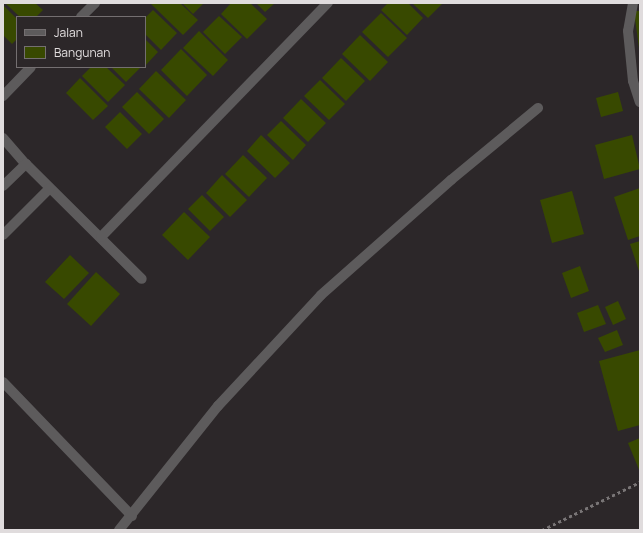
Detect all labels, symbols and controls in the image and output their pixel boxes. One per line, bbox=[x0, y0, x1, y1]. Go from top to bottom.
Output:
legend bbox=[16, 16, 146, 68]
text: Jalan bbox=[54, 24, 83, 41]
text: Bangunan bbox=[54, 44, 110, 61]

